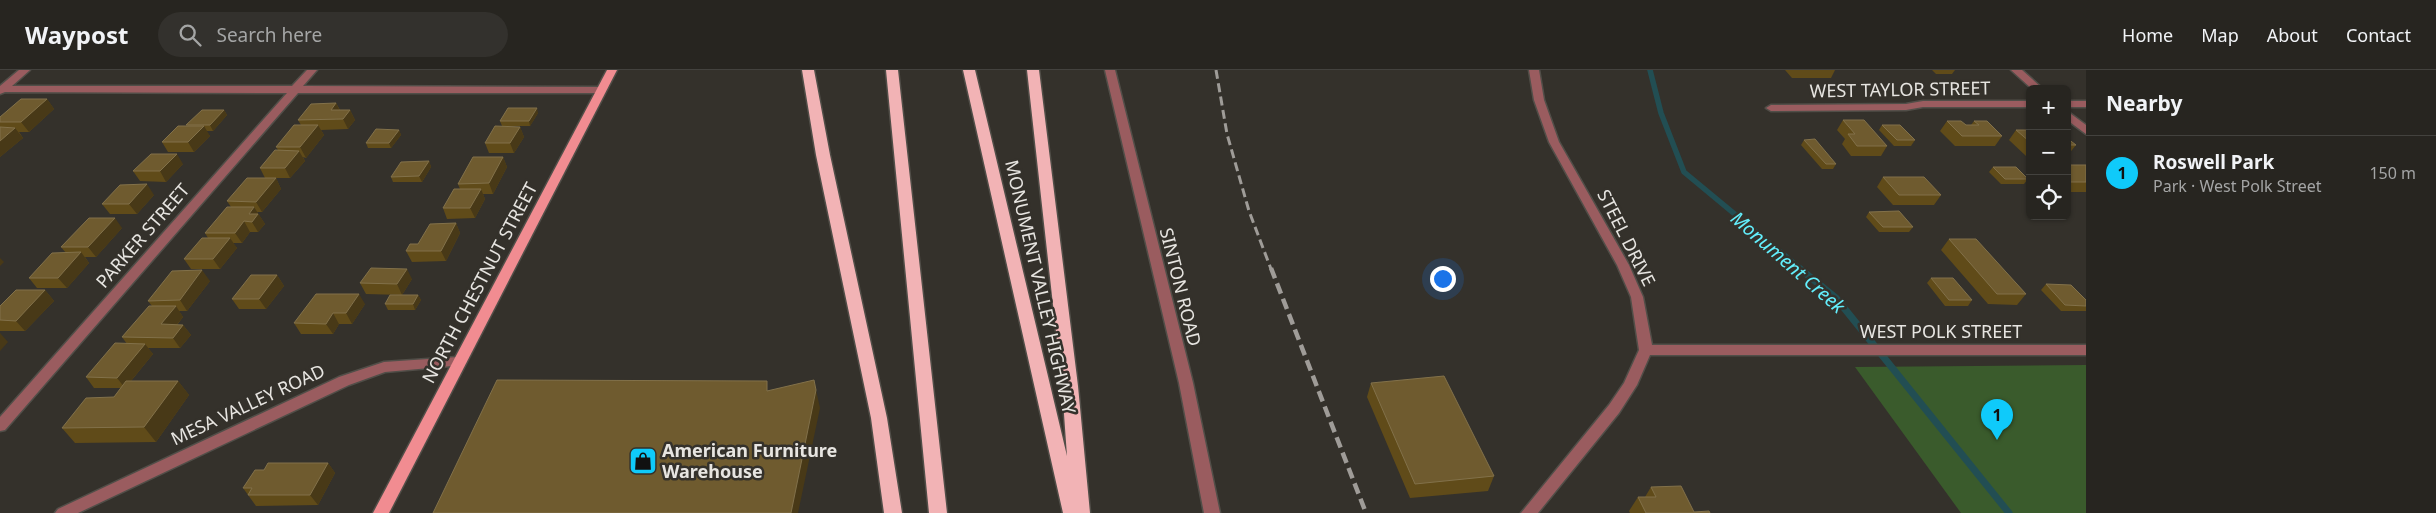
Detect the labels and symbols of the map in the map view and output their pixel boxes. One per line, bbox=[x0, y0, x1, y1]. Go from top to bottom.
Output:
street label: WEST TAYLOR STREET bbox=[1809, 75, 1991, 103]
street label: MONUMENT VALLEY HIGHWAY bbox=[1000, 158, 1082, 417]
street label: PARKER STREET bbox=[90, 178, 194, 293]
street label: NORTH CHESTNUT STREET bbox=[416, 178, 542, 387]
street label: STEEL DRIVE bbox=[1592, 185, 1661, 290]
water label: Monument Creek bbox=[1725, 205, 1851, 319]
street label: SINTON ROAD bbox=[1155, 225, 1207, 348]
your location bbox=[1430, 266, 1456, 292]
street label: WEST POLK STREET bbox=[1860, 319, 2022, 343]
street label: MESA VALLEY ROAD bbox=[167, 358, 328, 450]
pin: 1 bbox=[1981, 399, 2013, 440]
place label: American Furniture Warehouse bbox=[662, 438, 837, 483]
shop icon: American Furniture Warehouse bbox=[628, 446, 658, 476]

